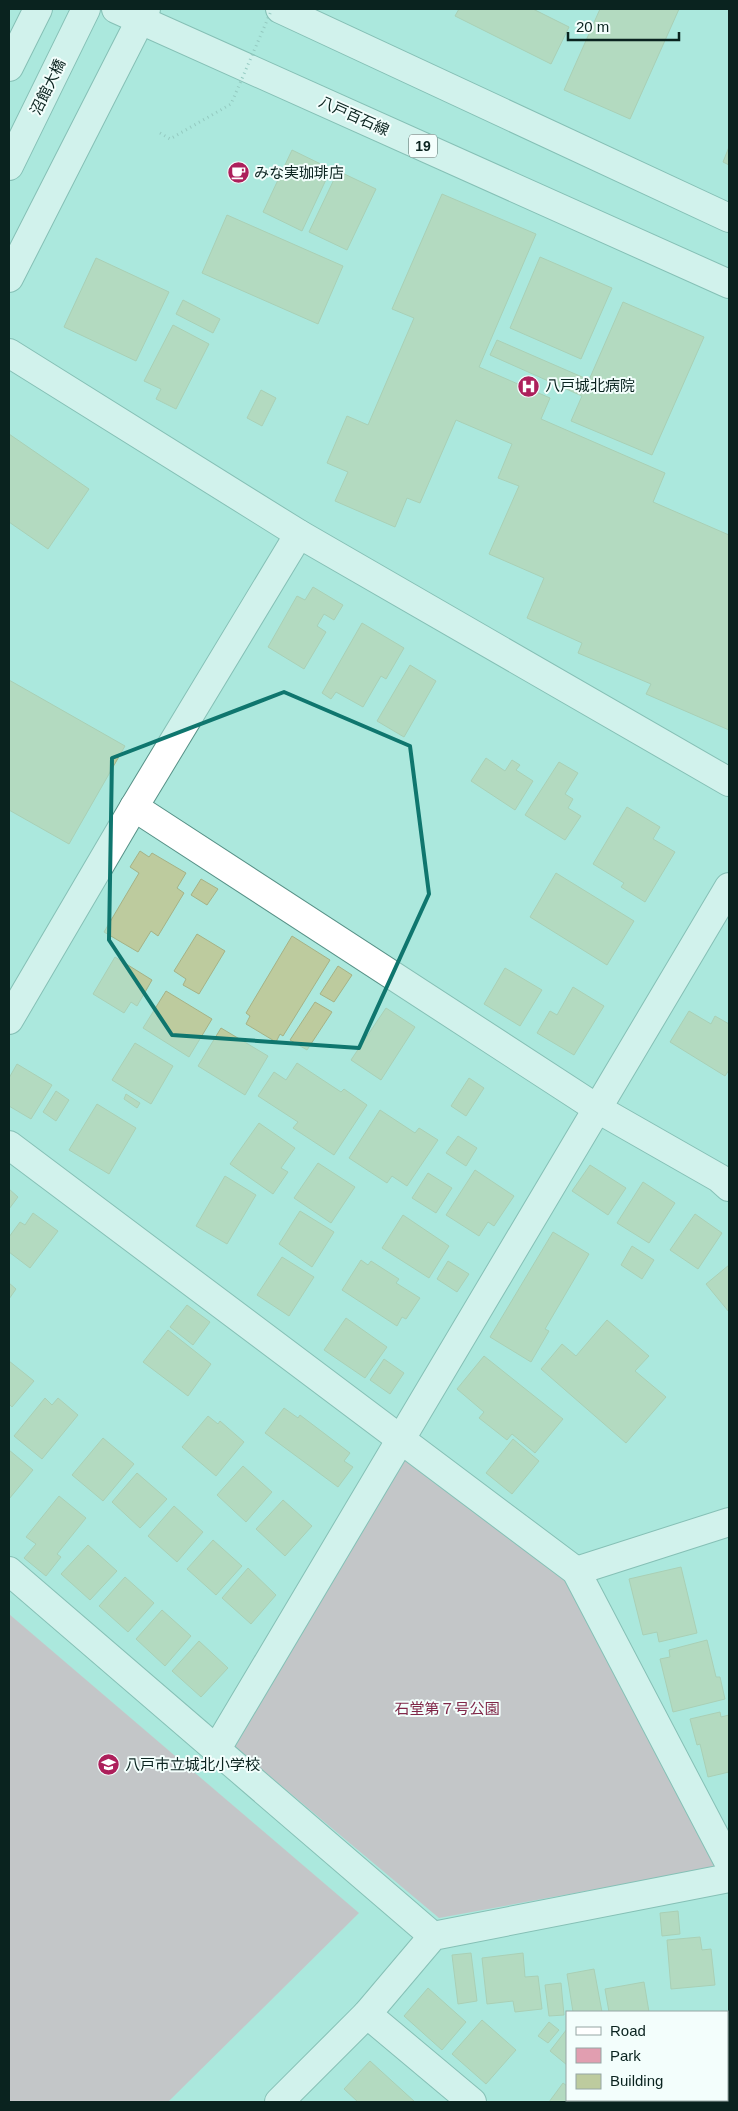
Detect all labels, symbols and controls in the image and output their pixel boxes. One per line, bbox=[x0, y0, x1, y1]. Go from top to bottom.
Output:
scale bar bbox=[568, 10, 679, 42]
text: 20 m bbox=[576, 18, 609, 35]
street label: 沼館大橋 bbox=[27, 56, 68, 117]
street label: 八戸百石線 bbox=[316, 93, 392, 139]
road number: 19 bbox=[409, 134, 437, 158]
cafe icon: みな実珈琲店 bbox=[226, 161, 250, 185]
place label: みな実珈琲店 bbox=[254, 164, 344, 181]
hospital icon: 八戸城北病院 bbox=[517, 374, 541, 398]
place label: 八戸城北病院 bbox=[545, 377, 635, 394]
park label: 石堂第７号公園 bbox=[394, 1700, 500, 1717]
school or university icon: 八戸市立城北小学校 bbox=[97, 1753, 121, 1777]
place label: 八戸市立城北小学校 bbox=[125, 1756, 260, 1773]
legend bbox=[566, 2011, 728, 2101]
text: Road bbox=[610, 2022, 646, 2039]
text: Park bbox=[610, 2047, 641, 2064]
text: Building bbox=[610, 2072, 663, 2089]

